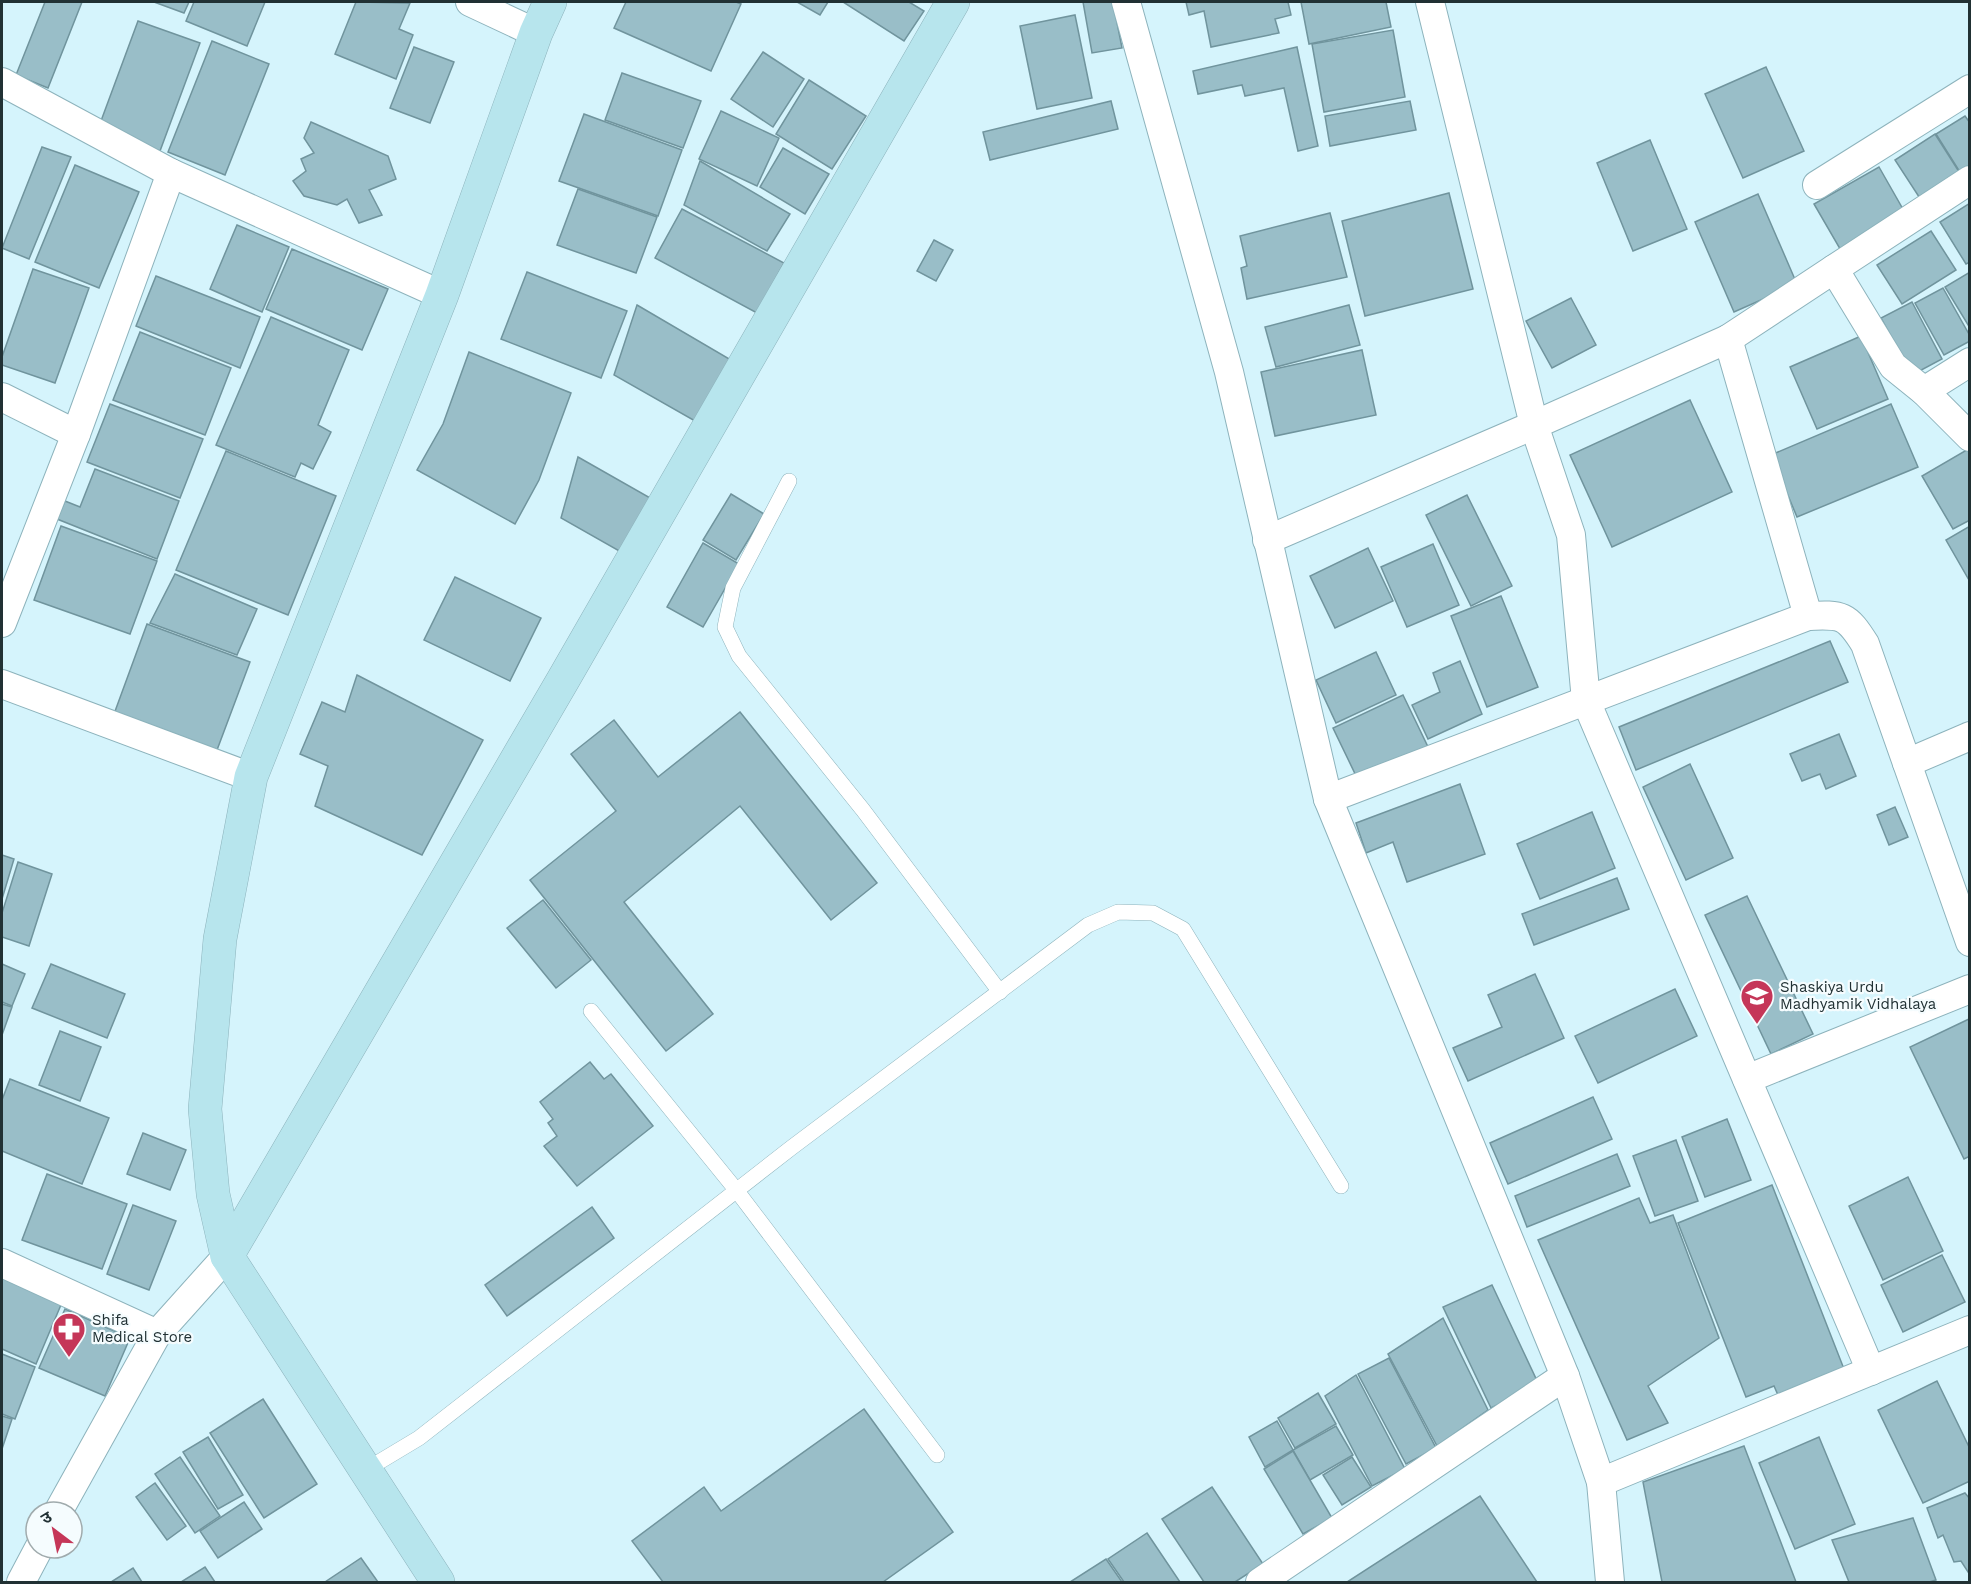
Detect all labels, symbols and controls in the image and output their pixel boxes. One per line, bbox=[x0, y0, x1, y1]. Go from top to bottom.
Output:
school or university icon: Shaskiya Urdu Madhyamik Vidhalaya bbox=[1739, 978, 1775, 1025]
place label: Shaskiya Urdu Madhyamik Vidhalaya bbox=[1780, 978, 1937, 1013]
pharmacy icon: Shifa Medical Store bbox=[51, 1311, 87, 1358]
place label: Shifa Medical Store bbox=[92, 1311, 192, 1346]
north arrow bbox=[24, 1500, 84, 1560]
text: उ bbox=[37, 1507, 56, 1528]

